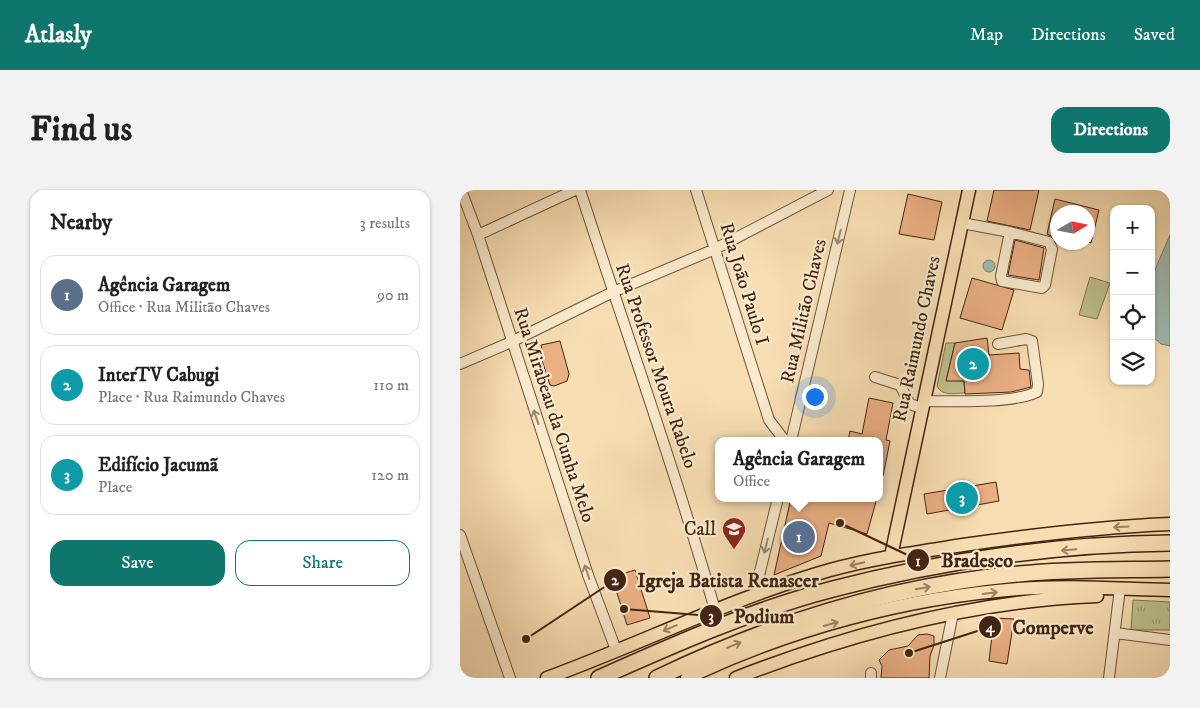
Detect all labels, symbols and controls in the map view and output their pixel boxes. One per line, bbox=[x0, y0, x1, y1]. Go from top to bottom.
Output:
text: Atlasly bbox=[25, 20, 92, 50]
text: Map bbox=[970, 24, 1003, 46]
text: Directions bbox=[1031, 24, 1106, 46]
text: Saved bbox=[1134, 24, 1175, 46]
button: Directions bbox=[1051, 107, 1170, 153]
text: Find us bbox=[30, 108, 132, 152]
north arrow bbox=[1050, 205, 1095, 250]
map controls bbox=[1110, 205, 1155, 385]
button: + bbox=[1110, 205, 1155, 250]
text: Nearby bbox=[50, 210, 112, 236]
text: 3 results bbox=[360, 213, 410, 233]
street label: Rua João Paulo I bbox=[714, 220, 774, 348]
one-way arrow bbox=[834, 229, 843, 245]
street label: Rua Militão Chaves bbox=[776, 237, 832, 385]
button: − bbox=[1110, 250, 1155, 295]
street label: Rua Raimundo Chaves bbox=[888, 254, 946, 424]
street label: Rua Professor Moura Rabelo bbox=[610, 261, 702, 471]
text: Agência Garagem bbox=[98, 274, 230, 297]
text: 1 bbox=[64, 285, 70, 305]
text: 90 m bbox=[377, 285, 409, 305]
button: locate bbox=[1110, 295, 1155, 340]
text: Office · Rua Militão Chaves bbox=[98, 297, 270, 317]
street label: Rua Mirabeau da Cunha Melo bbox=[508, 305, 600, 525]
button: layers bbox=[1110, 340, 1155, 385]
pin: 2 bbox=[957, 345, 989, 383]
text: InterTV Cabugi bbox=[98, 364, 219, 387]
text: 2 bbox=[63, 375, 71, 395]
text: 110 m bbox=[373, 375, 409, 395]
your location bbox=[802, 384, 828, 410]
text: Place · Rua Raimundo Chaves bbox=[98, 387, 285, 407]
one-way arrow bbox=[531, 410, 540, 426]
popup bbox=[715, 437, 883, 502]
text: Agência Garagem bbox=[733, 448, 865, 471]
text: Edifício Jacumã bbox=[98, 454, 218, 477]
text: 3 bbox=[64, 465, 70, 485]
text: 120 m bbox=[371, 465, 409, 485]
text: Office bbox=[733, 471, 770, 491]
text: Place bbox=[98, 477, 132, 497]
pin: 3 bbox=[946, 479, 978, 517]
school or university icon: Call bbox=[721, 516, 747, 550]
place label: Call bbox=[684, 518, 716, 541]
pin: 1 bbox=[783, 518, 815, 556]
one-way arrow bbox=[1114, 522, 1130, 531]
one-way arrow bbox=[761, 537, 770, 553]
button: Save bbox=[50, 540, 225, 586]
button: Share bbox=[235, 540, 410, 586]
callout: Bradesco bbox=[906, 543, 1022, 578]
one-way arrow bbox=[1061, 545, 1077, 554]
text: Bradesco bbox=[941, 549, 1013, 574]
text: 1 bbox=[915, 552, 921, 571]
one-way arrow bbox=[849, 560, 865, 569]
callout: Igreja Batista Renascer bbox=[602, 562, 829, 597]
one-way arrow bbox=[581, 564, 591, 580]
text: Igreja Batista Renascer bbox=[637, 569, 819, 594]
text: 2 bbox=[611, 571, 619, 590]
one-way arrow bbox=[914, 582, 930, 592]
one-way arrow bbox=[982, 588, 998, 598]
callout: Podium bbox=[699, 598, 805, 633]
text: Podium bbox=[734, 605, 794, 630]
text: 3 bbox=[708, 607, 714, 626]
callout: Comperve bbox=[978, 609, 1104, 644]
text: Comperve bbox=[1012, 616, 1094, 641]
text: 4 bbox=[985, 618, 996, 637]
one-way arrow bbox=[822, 619, 838, 629]
one-way arrow bbox=[663, 623, 678, 633]
one-way arrow bbox=[726, 639, 741, 649]

